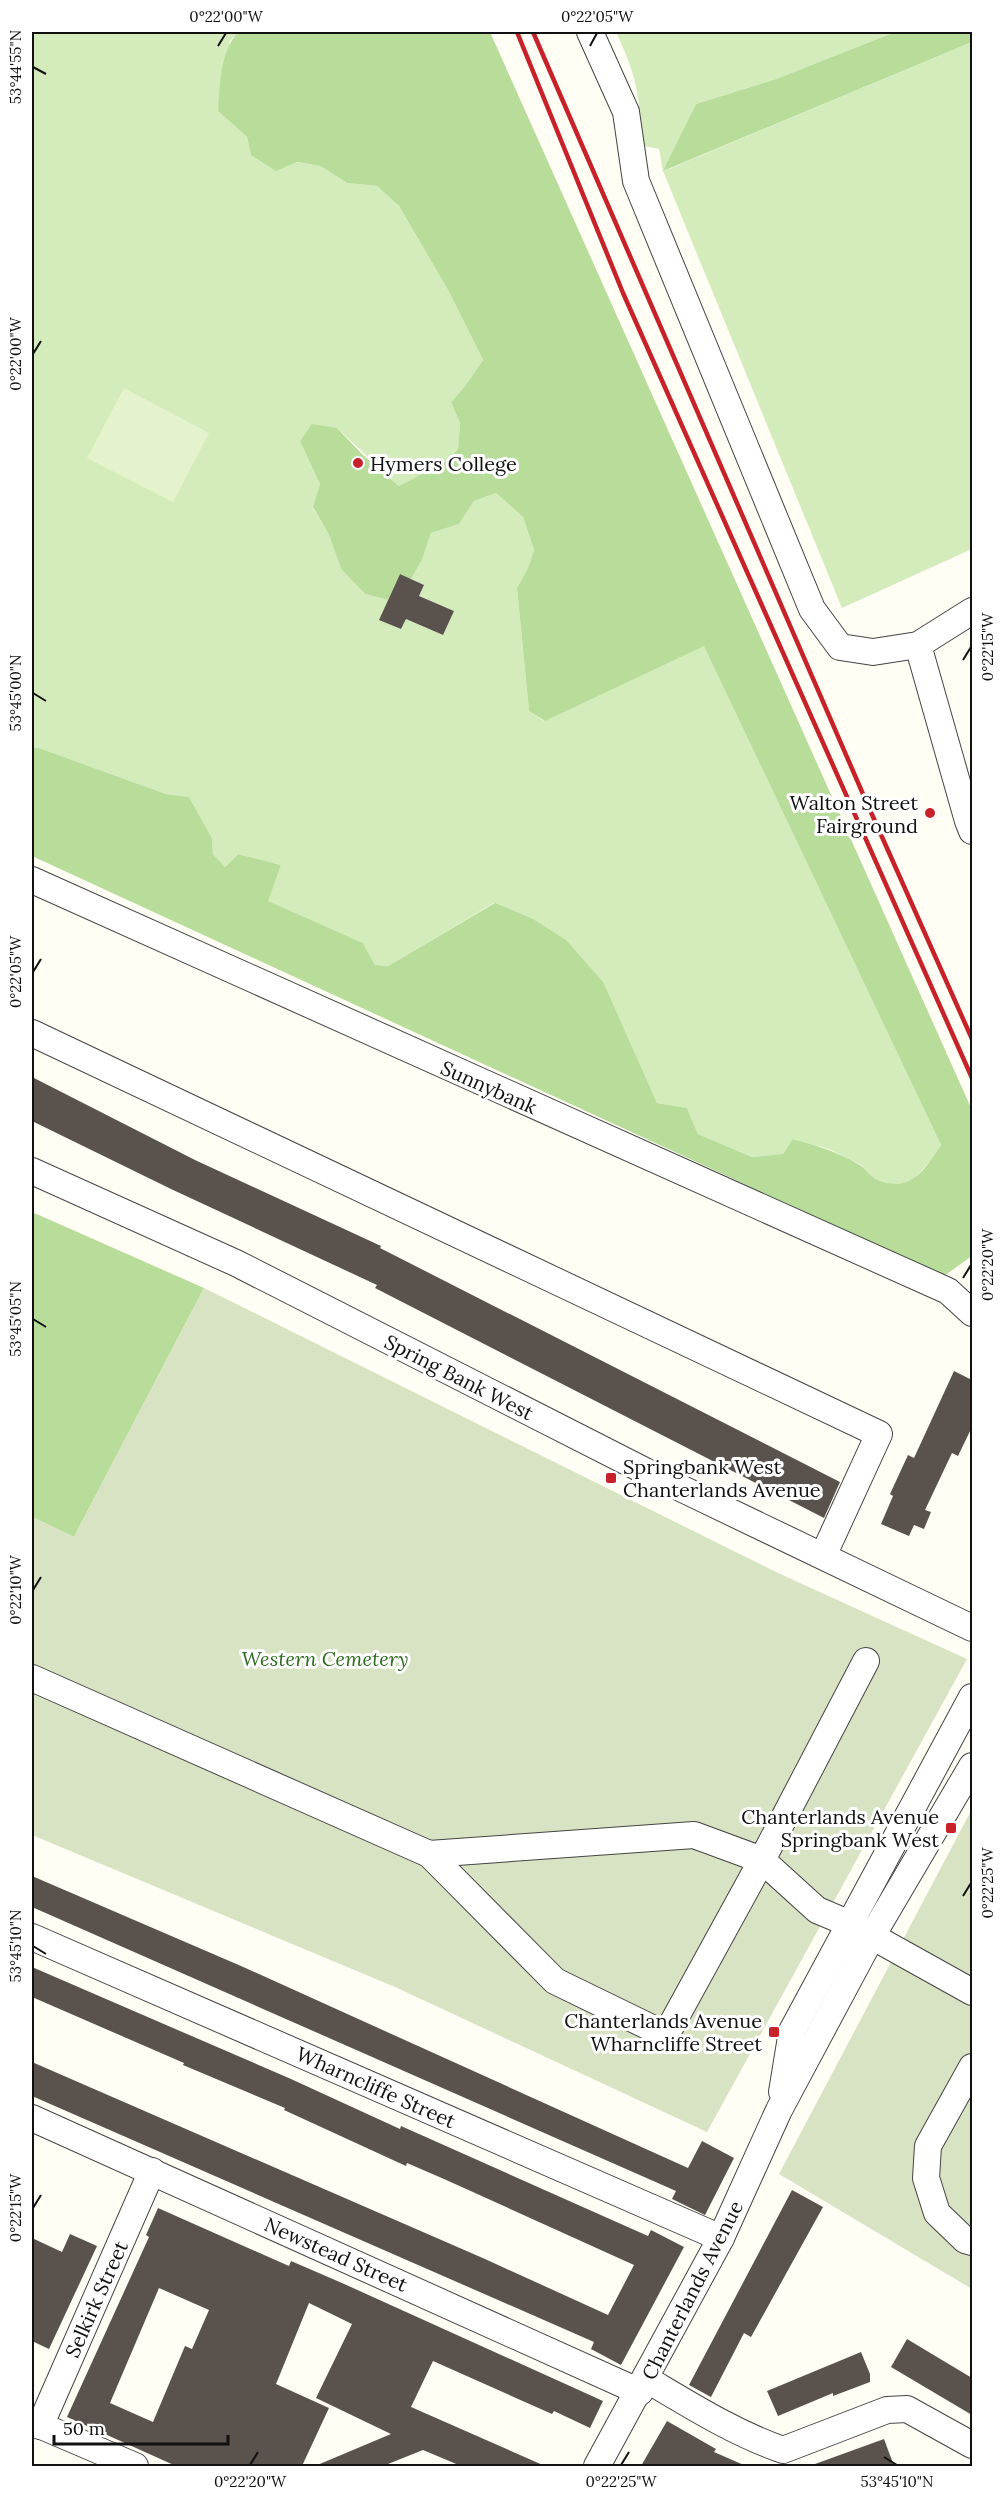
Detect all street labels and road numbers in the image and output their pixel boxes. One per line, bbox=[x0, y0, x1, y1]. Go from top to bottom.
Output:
street label: Sunnybank bbox=[437, 1055, 541, 1119]
street label: Spring Bank West bbox=[380, 1329, 538, 1425]
street label: Wharncliffe Street bbox=[293, 2041, 460, 2133]
street label: Chanterlands Avenue bbox=[636, 2196, 748, 2384]
street label: Newstead Street bbox=[261, 2211, 412, 2297]
street label: Selkirk Street bbox=[59, 2236, 133, 2361]

